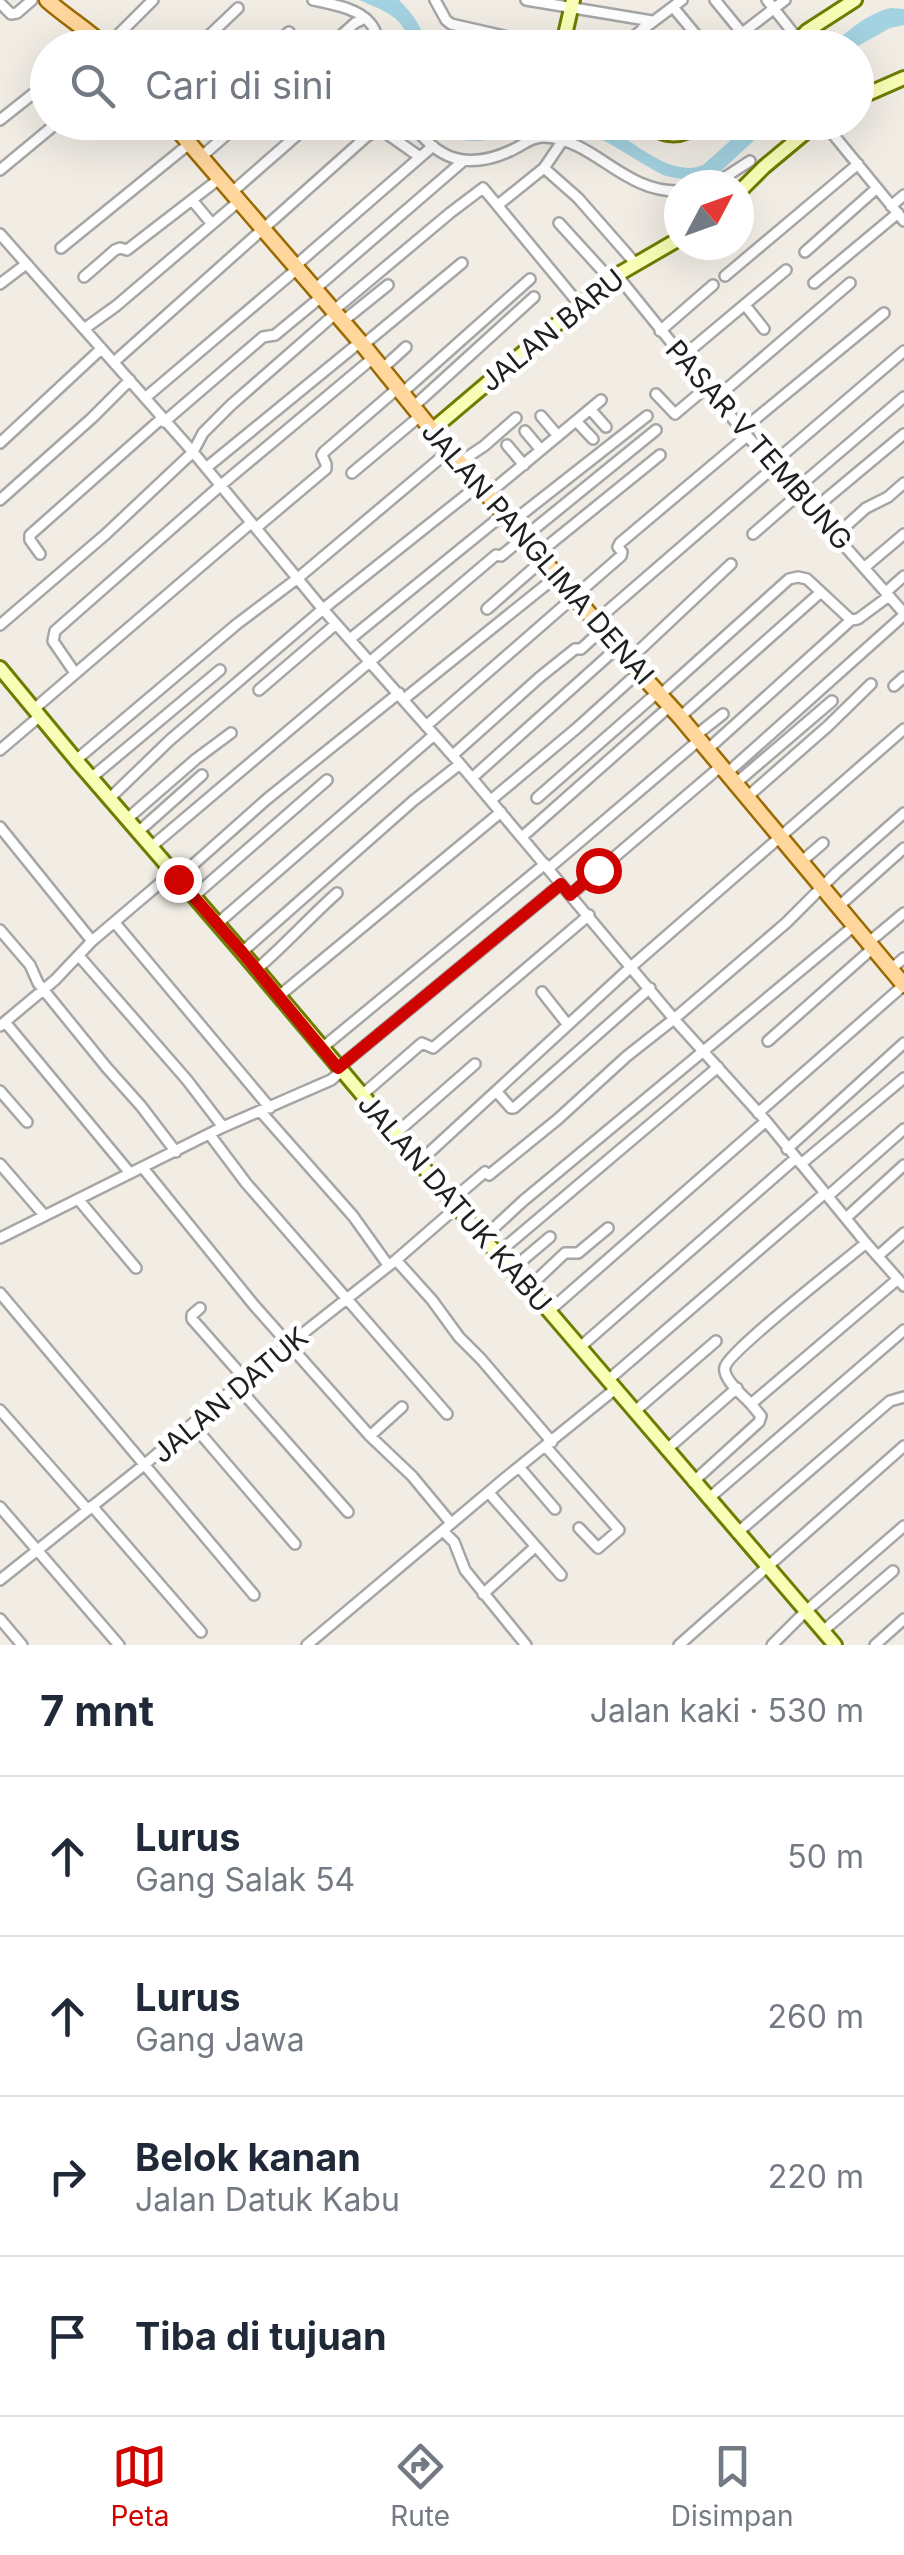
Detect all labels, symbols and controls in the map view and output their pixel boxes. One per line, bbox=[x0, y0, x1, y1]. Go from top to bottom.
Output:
search box bbox=[30, 30, 874, 140]
icon: search bbox=[65, 58, 120, 113]
text: Cari di sini bbox=[145, 62, 333, 108]
north arrow bbox=[664, 170, 754, 260]
street label: JALAN BARU bbox=[473, 262, 631, 398]
street label: PASAR V TEMBUNG bbox=[659, 333, 859, 557]
street label: JALAN PANGLIMA DENAI bbox=[415, 415, 661, 691]
route start bbox=[576, 848, 622, 894]
route end bbox=[156, 857, 202, 903]
street label: JALAN DATUK KABU bbox=[351, 1087, 559, 1319]
street label: JALAN DATUK bbox=[145, 1320, 315, 1470]
text: 7 mnt bbox=[40, 1685, 154, 1736]
text: Jalan kaki · 530 m bbox=[590, 1691, 864, 1730]
text: Lurus bbox=[135, 1814, 241, 1860]
icon: ahead bbox=[40, 1829, 95, 1884]
text: 50 m bbox=[787, 1837, 864, 1876]
text: Gang Salak 54 bbox=[135, 1860, 355, 1899]
text: Lurus bbox=[135, 1974, 241, 2020]
icon: ahead bbox=[40, 1989, 95, 2044]
text: 260 m bbox=[767, 1997, 864, 2036]
text: Gang Jawa bbox=[135, 2020, 305, 2059]
text: Belok kanan bbox=[135, 2134, 361, 2180]
icon: right bbox=[40, 2149, 95, 2204]
text: 220 m bbox=[768, 2157, 864, 2196]
text: Jalan Datuk Kabu bbox=[135, 2180, 400, 2219]
icon: arrive bbox=[40, 2309, 95, 2364]
text: Tiba di tujuan bbox=[135, 2313, 387, 2359]
tab: Peta bbox=[110, 2439, 169, 2533]
tab: Rute bbox=[390, 2439, 450, 2533]
tab: Disimpan bbox=[671, 2439, 794, 2533]

